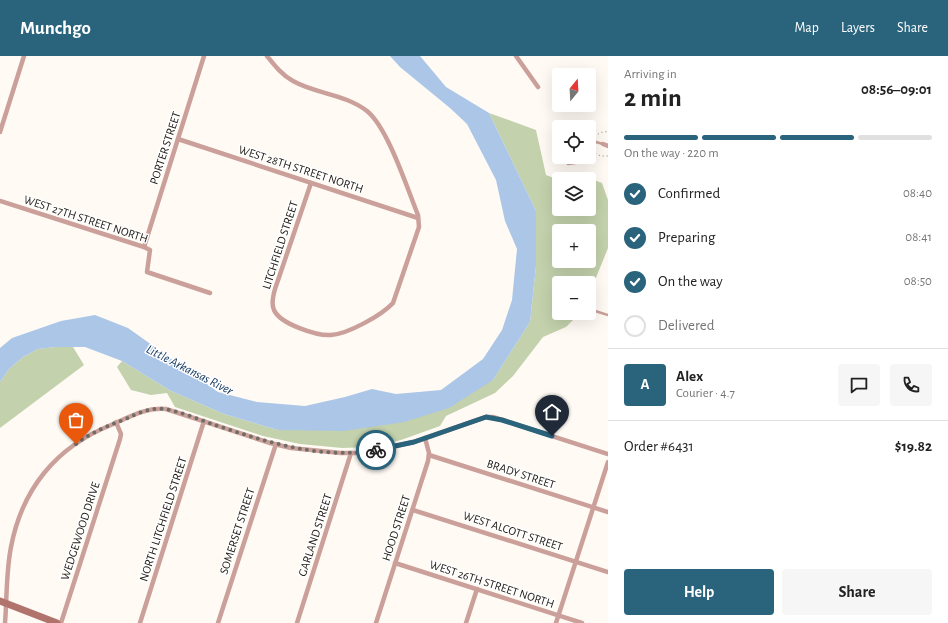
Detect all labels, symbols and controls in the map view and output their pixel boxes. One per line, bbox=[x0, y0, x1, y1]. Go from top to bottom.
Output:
text: Munchgo bbox=[20, 19, 91, 38]
text: Map bbox=[794, 21, 819, 35]
text: Layers bbox=[841, 21, 875, 35]
text: Share bbox=[897, 21, 928, 35]
north arrow bbox=[552, 68, 596, 112]
map controls bbox=[552, 68, 596, 320]
text: Arriving in bbox=[624, 68, 677, 81]
text: 08:56–09:01 bbox=[861, 82, 932, 97]
text: 2 min bbox=[624, 85, 682, 111]
street label: PORTER STREET bbox=[148, 110, 182, 186]
button: locate bbox=[552, 120, 596, 164]
street label: WEST 28TH STREET NORTH bbox=[237, 143, 365, 195]
text: On the way · 220 m bbox=[624, 147, 719, 160]
button: layers bbox=[552, 172, 596, 216]
icon: check bbox=[624, 183, 646, 205]
text: Confirmed bbox=[658, 186, 720, 201]
text: 08:40 bbox=[903, 187, 932, 200]
street label: WEST 27TH STREET NORTH bbox=[22, 193, 150, 245]
street label: LITCHFIELD STREET bbox=[260, 199, 300, 291]
button: + bbox=[552, 224, 596, 268]
icon: check bbox=[624, 227, 646, 249]
text: Preparing bbox=[658, 230, 715, 245]
text: 08:41 bbox=[905, 231, 932, 244]
icon: check bbox=[624, 271, 646, 293]
text: On the way bbox=[658, 274, 723, 289]
text: 08:50 bbox=[904, 275, 932, 288]
button: − bbox=[552, 276, 596, 320]
text: Delivered bbox=[658, 318, 715, 333]
water label: Little Arkansas River bbox=[144, 343, 236, 398]
button: chat bbox=[838, 364, 880, 406]
button: phone bbox=[890, 364, 932, 406]
text: Alex bbox=[676, 369, 703, 384]
text: A bbox=[640, 377, 650, 392]
text: Courier · 4.7 bbox=[676, 387, 735, 400]
pin bbox=[535, 395, 569, 436]
icon: home bbox=[541, 401, 563, 423]
pin bbox=[59, 403, 93, 444]
icon: bag bbox=[65, 409, 87, 431]
courier bbox=[356, 430, 396, 470]
icon: bike bbox=[365, 439, 387, 461]
text: Order #6431 bbox=[624, 439, 694, 454]
text: $19.82 bbox=[895, 439, 932, 454]
street label: NORTH LITCHFIELD STREET bbox=[137, 455, 189, 583]
street label: BRADY STREET bbox=[485, 457, 557, 491]
street label: WEDGEWOOD DRIVE bbox=[58, 480, 102, 582]
street label: SOMERSET STREET bbox=[217, 486, 257, 576]
street label: GARLAND STREET bbox=[296, 492, 334, 578]
street label: HOOD STREET bbox=[380, 493, 412, 562]
street label: WEST ALCOTT STREET bbox=[462, 509, 564, 553]
street label: WEST 26TH STREET NORTH bbox=[428, 558, 556, 610]
button: Help bbox=[624, 569, 774, 615]
button: Share bbox=[782, 569, 932, 615]

